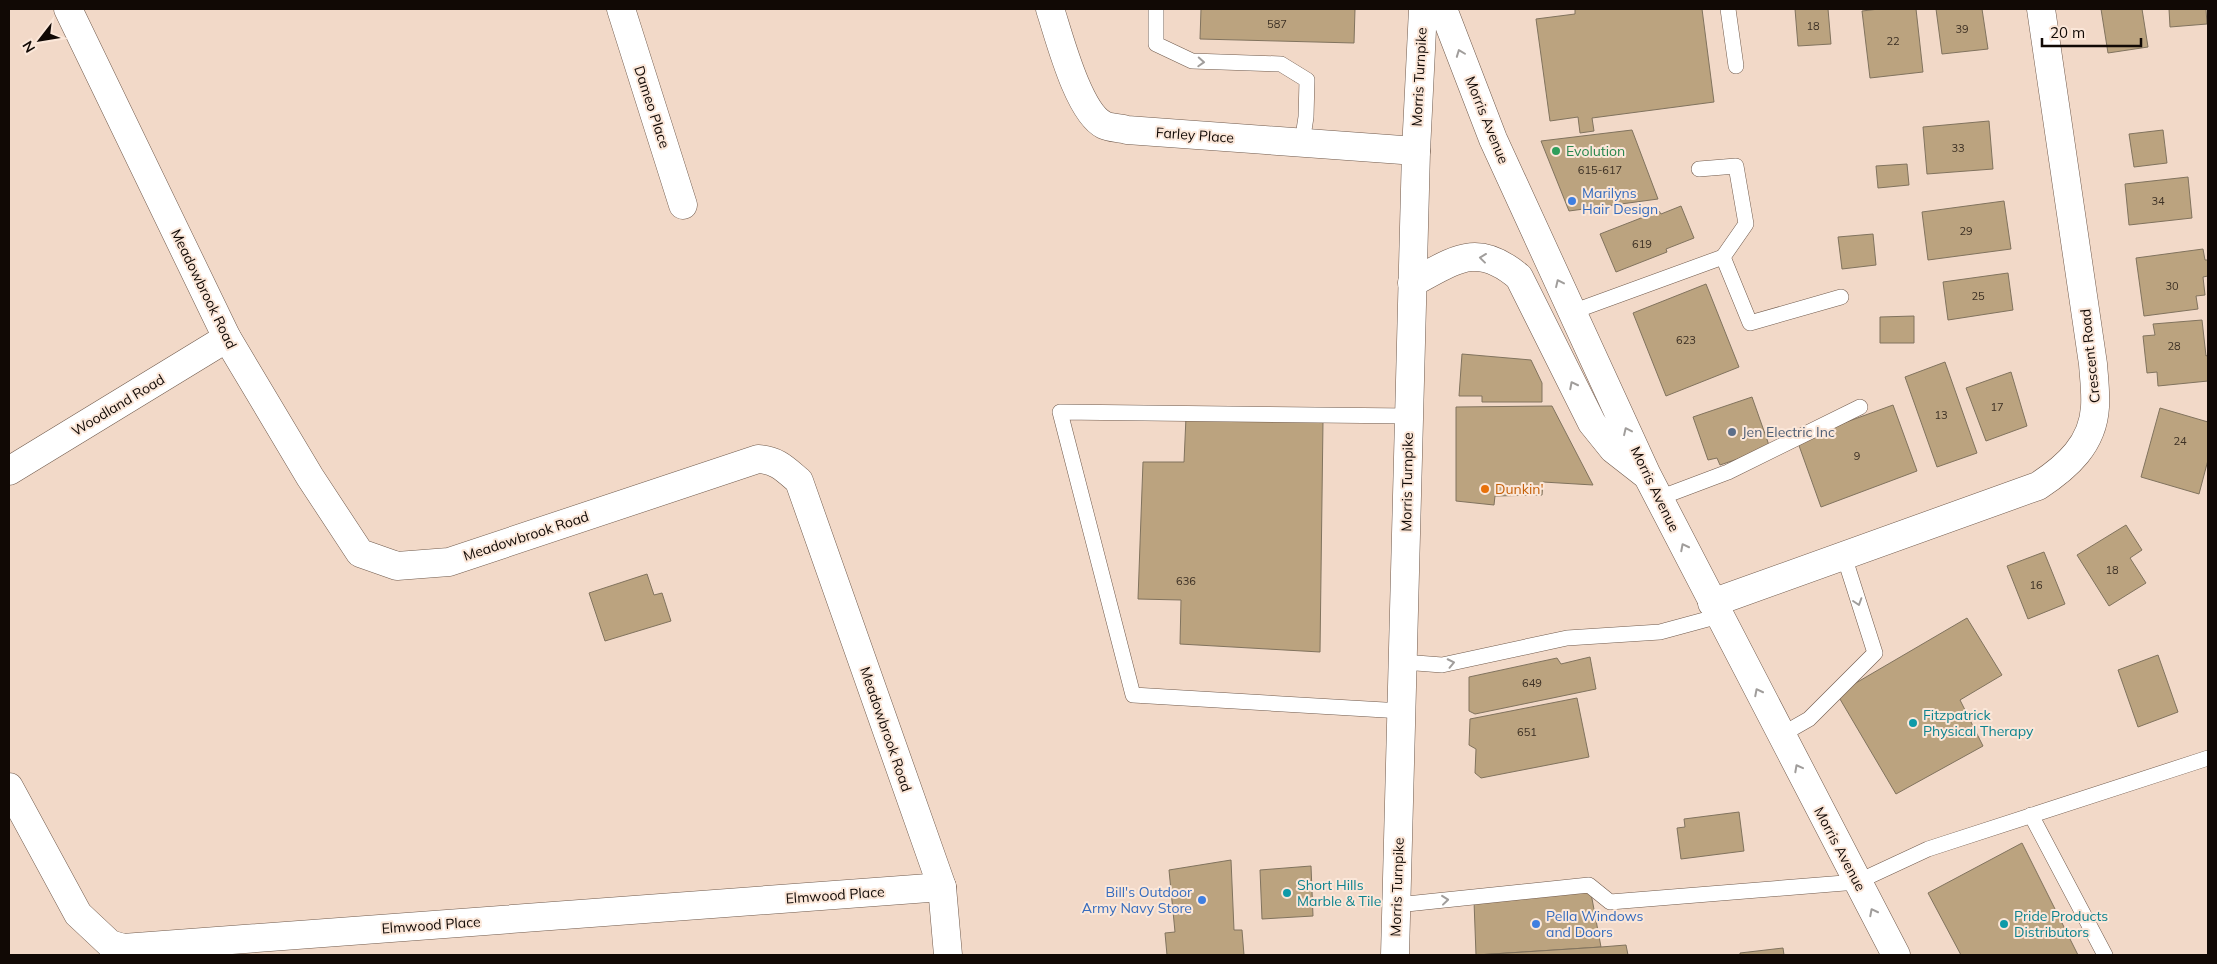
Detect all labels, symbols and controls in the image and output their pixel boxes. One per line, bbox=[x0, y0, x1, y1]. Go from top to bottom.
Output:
north arrow bbox=[15, 15, 65, 65]
scale bar bbox=[2042, 15, 2141, 47]
house number: 587 bbox=[1267, 17, 1287, 31]
house number: 18 bbox=[1806, 19, 1820, 33]
house number: 39 bbox=[1955, 22, 1969, 36]
text: 20 m bbox=[2050, 23, 2085, 42]
street label: Morris Turnpike bbox=[1407, 27, 1431, 127]
house number: 22 bbox=[1886, 34, 1900, 48]
text: N bbox=[18, 38, 39, 56]
one-way arrow bbox=[1456, 50, 1466, 58]
one-way arrow bbox=[1197, 56, 1205, 67]
street label: Dameo Place bbox=[630, 63, 674, 151]
street label: Morris Avenue bbox=[1461, 74, 1513, 166]
street label: Farley Place bbox=[1155, 123, 1235, 147]
house number: 33 bbox=[1951, 141, 1965, 155]
place label: Evolution bbox=[1566, 142, 1625, 160]
marker: Evolution bbox=[1550, 145, 1562, 157]
house number: 615-617 bbox=[1578, 163, 1622, 177]
place label: Marilyns Hair Design bbox=[1582, 184, 1658, 218]
house number: 34 bbox=[2151, 194, 2165, 208]
marker: Marilyns Hair Design bbox=[1566, 195, 1578, 207]
house number: 29 bbox=[1959, 224, 1973, 238]
street label: Meadowbrook Road bbox=[167, 226, 241, 352]
house number: 619 bbox=[1632, 237, 1652, 251]
one-way arrow bbox=[1479, 253, 1487, 264]
one-way arrow bbox=[1555, 279, 1565, 288]
house number: 30 bbox=[2165, 279, 2179, 293]
house number: 25 bbox=[1971, 289, 1985, 303]
street label: Crescent Road bbox=[2076, 308, 2104, 404]
house number: 623 bbox=[1676, 333, 1696, 347]
house number: 28 bbox=[2167, 339, 2181, 353]
street label: Woodland Road bbox=[68, 370, 168, 440]
one-way arrow bbox=[1569, 381, 1579, 390]
house number: 17 bbox=[1990, 400, 2004, 414]
house number: 13 bbox=[1934, 408, 1948, 422]
place label: Jen Electric Inc bbox=[1742, 423, 1835, 441]
marker: Jen Electric Inc bbox=[1726, 426, 1738, 438]
one-way arrow bbox=[1622, 427, 1633, 436]
street label: Morris Turnpike bbox=[1397, 432, 1417, 532]
house number: 24 bbox=[2173, 434, 2187, 448]
street label: Morris Avenue bbox=[1627, 443, 1683, 535]
house number: 9 bbox=[1854, 449, 1860, 463]
place label: Dunkin' bbox=[1495, 480, 1544, 498]
marker: Dunkin' bbox=[1479, 483, 1491, 495]
street label: Meadowbrook Road bbox=[461, 507, 591, 565]
one-way arrow bbox=[1680, 544, 1690, 553]
house number: 18 bbox=[2105, 563, 2119, 577]
house number: 636 bbox=[1176, 574, 1196, 588]
house number: 16 bbox=[2029, 578, 2043, 592]
one-way arrow bbox=[1853, 598, 1863, 606]
one-way arrow bbox=[1447, 658, 1456, 669]
street label: Meadowbrook Road bbox=[856, 664, 916, 794]
house number: 649 bbox=[1522, 676, 1542, 690]
one-way arrow bbox=[1754, 688, 1764, 697]
place label: Fitzpatrick Physical Therapy bbox=[1923, 706, 2034, 740]
marker: Fitzpatrick Physical Therapy bbox=[1907, 717, 1919, 729]
house number: 651 bbox=[1517, 725, 1537, 739]
one-way arrow bbox=[1794, 764, 1804, 773]
street label: Morris Avenue bbox=[1810, 804, 1870, 894]
street label: Morris Turnpike bbox=[1386, 837, 1408, 937]
place label: Short Hills Marble & Tile bbox=[1297, 876, 1381, 910]
street label: Elmwood Place bbox=[785, 883, 885, 907]
place label: Bill's Outdoor Army Navy Store bbox=[1082, 883, 1193, 917]
marker: Short Hills Marble & Tile bbox=[1281, 887, 1293, 899]
marker: Bill's Outdoor Army Navy Store bbox=[1196, 894, 1208, 906]
one-way arrow bbox=[1441, 895, 1449, 906]
place label: Pella Windows and Doors bbox=[1546, 907, 1644, 941]
place label: Pride Products Distributors bbox=[2014, 907, 2108, 941]
one-way arrow bbox=[1869, 908, 1879, 917]
street label: Elmwood Place bbox=[381, 913, 481, 937]
marker: Pella Windows and Doors bbox=[1530, 918, 1542, 930]
marker: Pride Products Distributors bbox=[1998, 918, 2010, 930]

